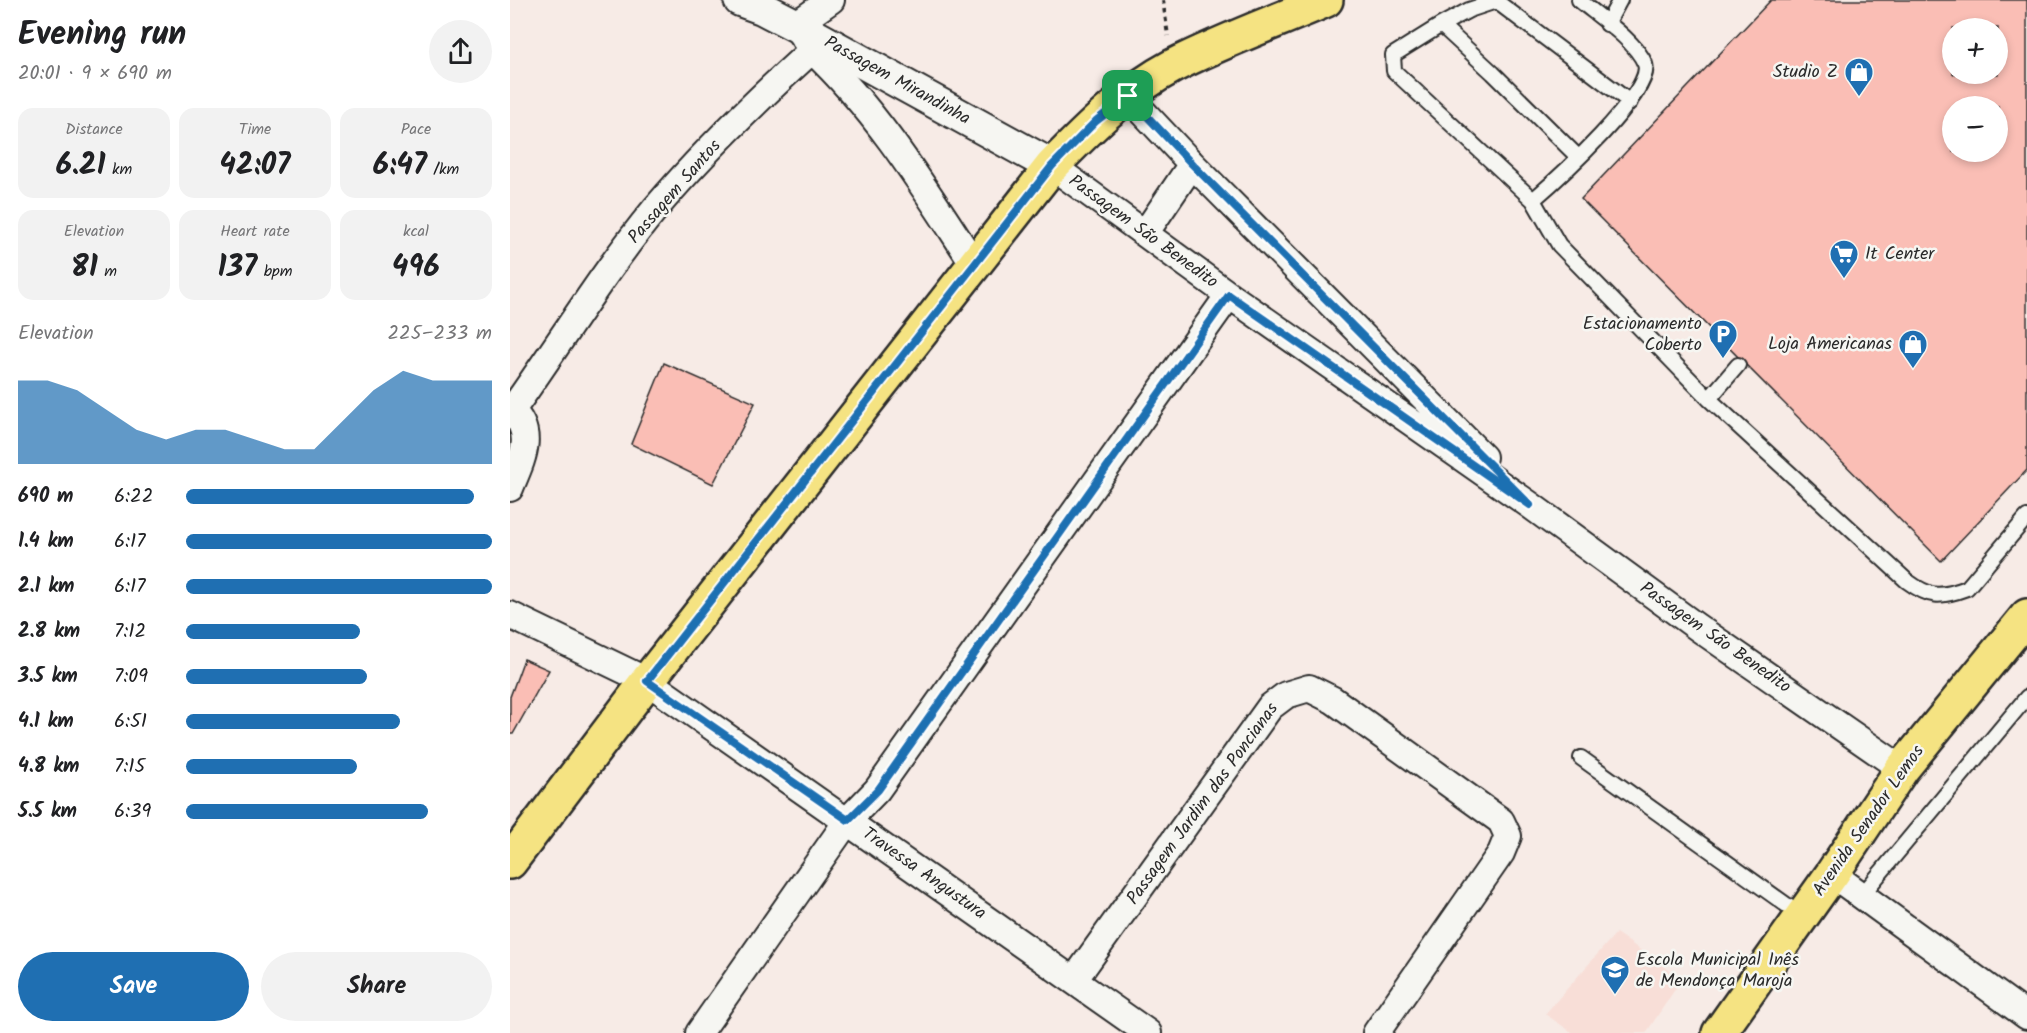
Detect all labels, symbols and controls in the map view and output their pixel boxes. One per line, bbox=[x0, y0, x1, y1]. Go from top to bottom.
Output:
text: Evening run bbox=[18, 9, 186, 62]
map controls bbox=[1942, 18, 2008, 162]
button: + bbox=[1942, 18, 2008, 84]
button: share bbox=[429, 20, 492, 83]
street label: Passagem Mirandinha bbox=[818, 29, 976, 133]
shop icon: Studio Z bbox=[1843, 56, 1875, 98]
text: 20:01 · 9 × 690 m bbox=[18, 58, 172, 90]
place label: Studio Z bbox=[1773, 58, 1838, 87]
pin bbox=[1102, 70, 1153, 121]
icon: arrive bbox=[1111, 79, 1144, 112]
button: − bbox=[1942, 96, 2008, 162]
text: Distance bbox=[65, 117, 123, 142]
text: Time bbox=[239, 117, 271, 142]
text: Pace bbox=[401, 117, 431, 142]
street label: Passagem Santos bbox=[621, 133, 729, 251]
text: 6.21 bbox=[56, 142, 106, 190]
text: 42:07 bbox=[220, 142, 290, 190]
text: 6:47 bbox=[373, 142, 427, 190]
text: km bbox=[106, 157, 132, 182]
text: /km bbox=[427, 157, 459, 182]
street label: Passagem São Benedito bbox=[1062, 168, 1224, 296]
text: Elevation bbox=[64, 219, 124, 244]
text: Heart rate bbox=[220, 219, 290, 244]
text: kcal bbox=[403, 219, 429, 244]
supermarket icon: It Center bbox=[1828, 238, 1860, 280]
place label: It Center bbox=[1865, 240, 1935, 269]
text: 81 bbox=[71, 244, 98, 292]
text: 137 bbox=[218, 244, 257, 292]
text: 496 bbox=[392, 244, 440, 292]
text: m bbox=[98, 259, 117, 284]
text: bpm bbox=[257, 259, 292, 284]
place label: Estacionamento Coberto bbox=[1583, 310, 1702, 360]
text: Elevation bbox=[18, 318, 94, 350]
text: 225–233 m bbox=[387, 318, 492, 350]
parking icon: Estacionamento Coberto bbox=[1707, 318, 1739, 360]
shop icon: Loja Americanas bbox=[1897, 328, 1929, 370]
place label: Loja Americanas bbox=[1768, 330, 1892, 359]
text: 690 m bbox=[18, 481, 73, 513]
text: 6:22 bbox=[114, 481, 153, 513]
text: 1.4 km bbox=[18, 526, 74, 558]
text: 6:17 bbox=[114, 526, 146, 558]
text: 2.1 km bbox=[18, 571, 74, 603]
text: 6:17 bbox=[114, 571, 146, 603]
street label: Passagem São Benedito bbox=[1633, 575, 1797, 701]
text: 2.8 km bbox=[18, 616, 80, 648]
text: 7:12 bbox=[114, 616, 146, 648]
text: 3.5 km bbox=[18, 661, 78, 693]
text: 7:09 bbox=[114, 661, 148, 693]
street label: Passagem Jardim das Poncianas bbox=[1120, 696, 1287, 911]
text: 4.1 km bbox=[18, 706, 74, 738]
text: 6:51 bbox=[114, 706, 147, 738]
street label: Avenida Senador Lemos bbox=[1806, 739, 1932, 903]
text: 4.8 km bbox=[18, 751, 79, 783]
text: 7:15 bbox=[114, 751, 145, 783]
text: 5.5 km bbox=[18, 796, 77, 828]
text: 6:39 bbox=[114, 796, 151, 828]
street label: Travessa Angustura bbox=[856, 820, 992, 928]
place label: Escola Municipal Inês de Mendonça Maroja bbox=[1636, 946, 1799, 996]
button: Save bbox=[18, 952, 249, 1021]
button: Share bbox=[261, 952, 492, 1021]
school or university icon: Escola Municipal Inês de Mendonça Maroja bbox=[1599, 954, 1631, 996]

